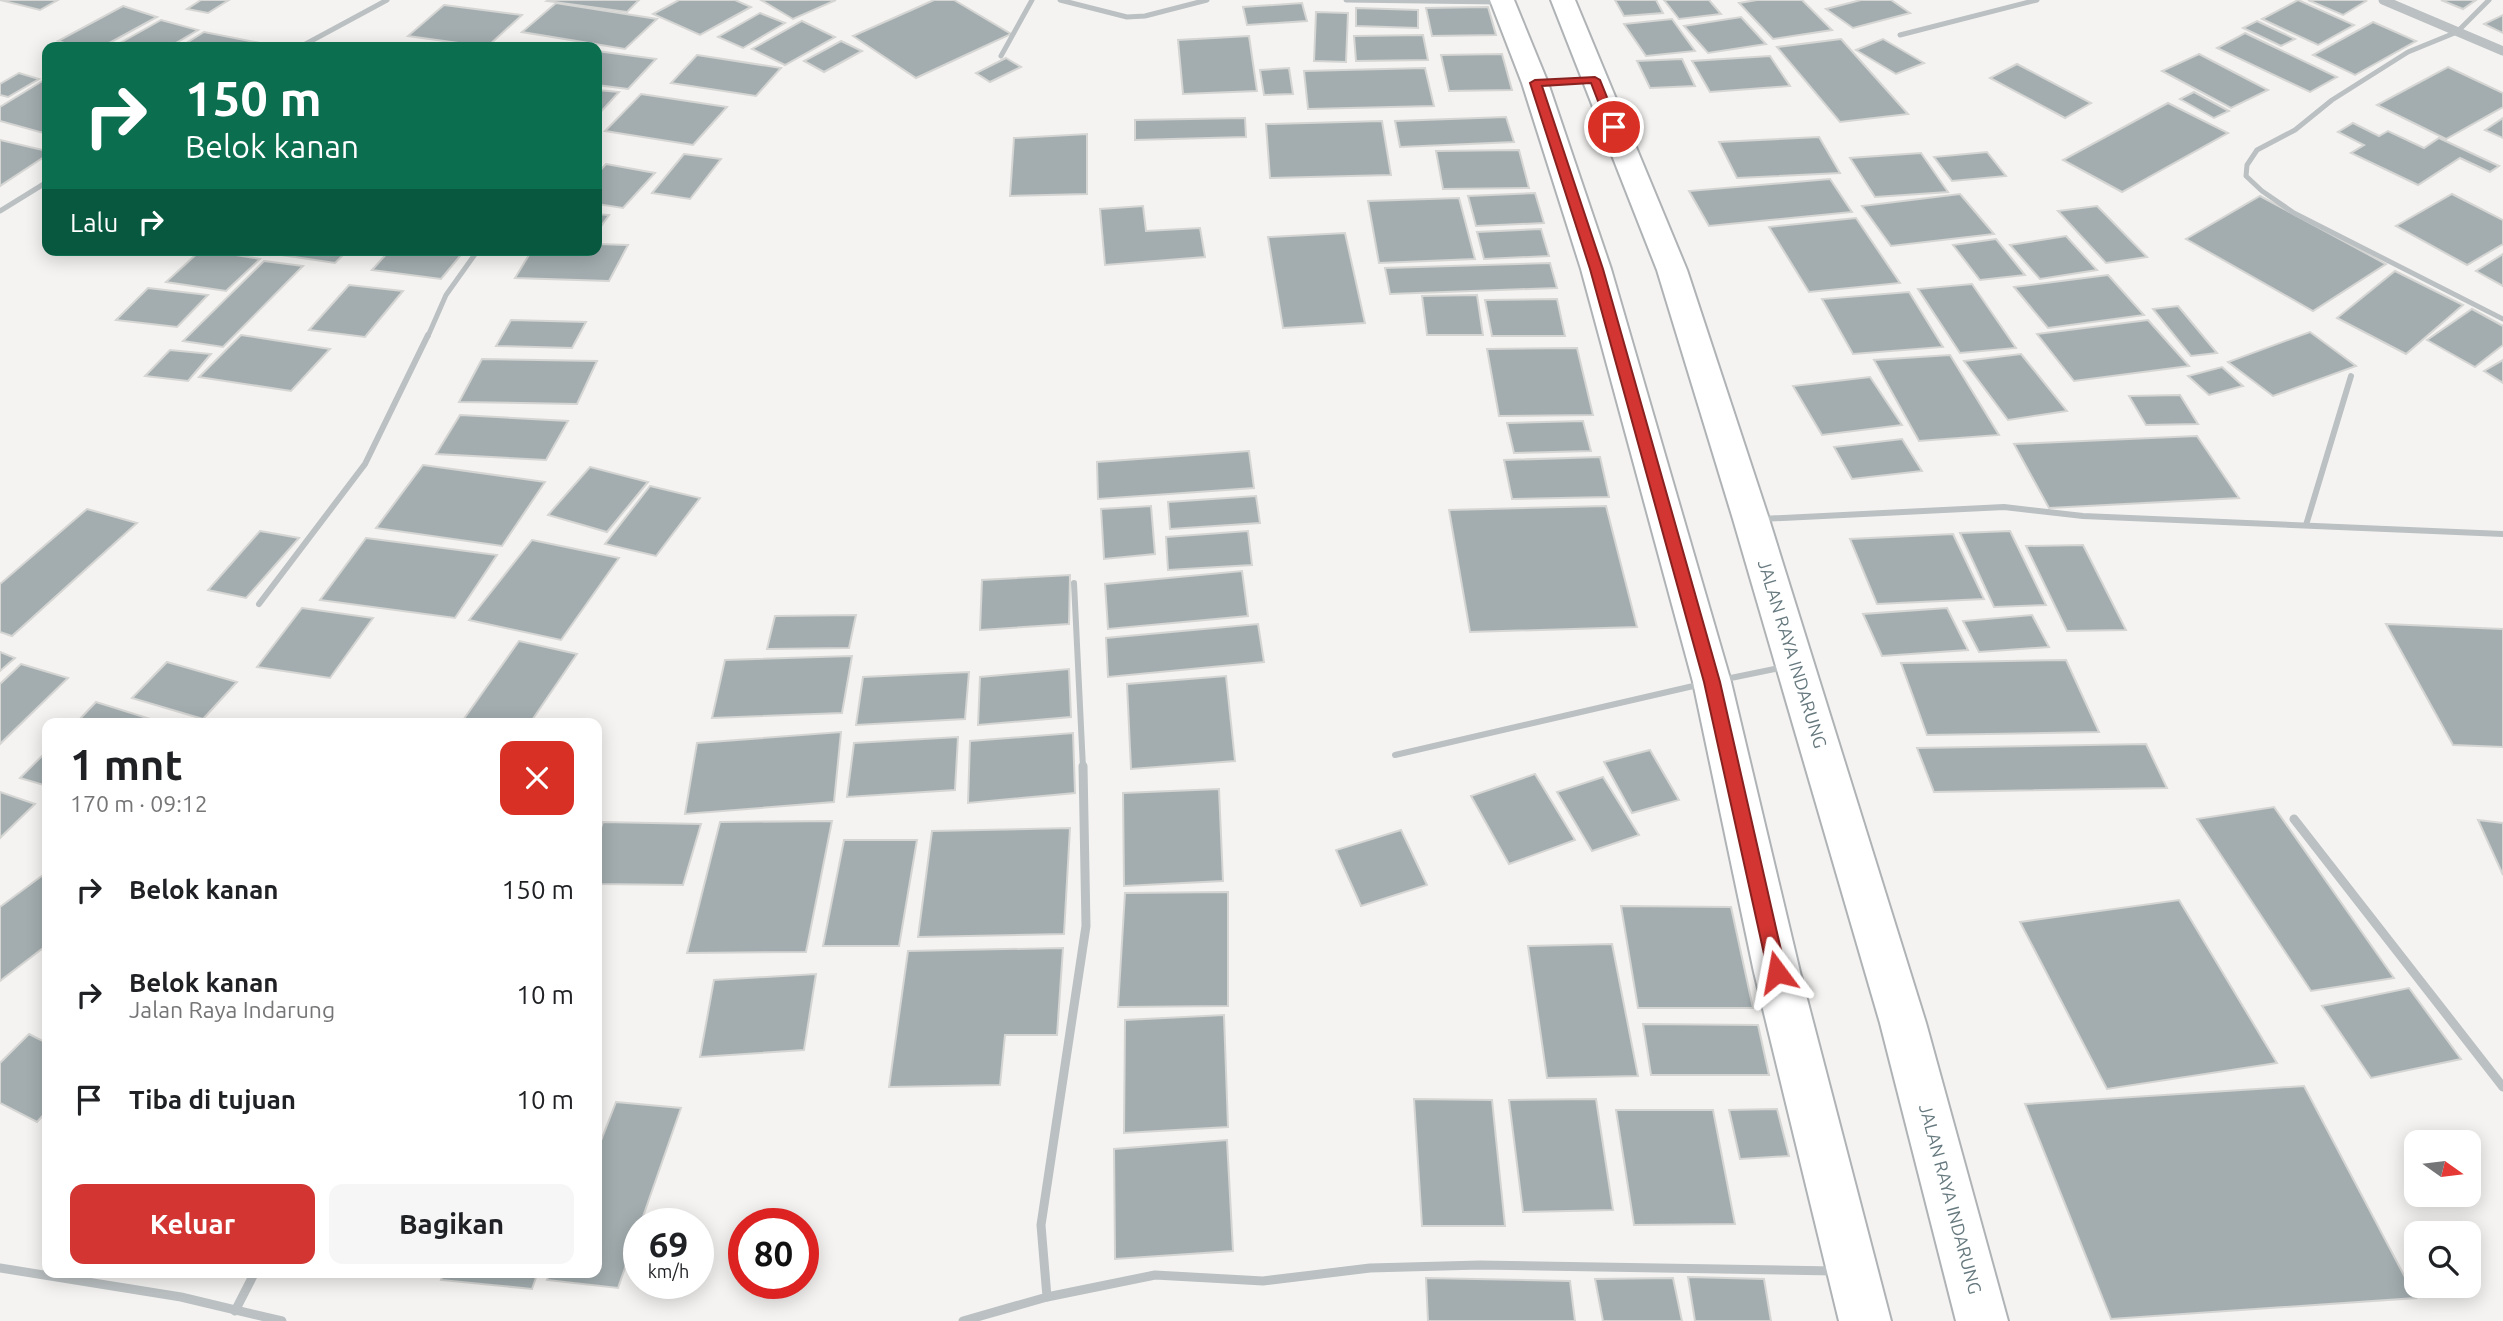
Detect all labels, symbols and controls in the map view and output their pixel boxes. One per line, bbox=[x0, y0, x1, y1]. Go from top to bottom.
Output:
icon: right bbox=[70, 70, 161, 161]
text: 150 m bbox=[185, 70, 322, 125]
pin bbox=[1584, 97, 1644, 157]
icon: arrive bbox=[1595, 108, 1633, 146]
text: Belok kanan bbox=[185, 128, 359, 164]
icon: right bbox=[132, 203, 170, 241]
text: Lalu bbox=[70, 208, 118, 237]
street label: JALAN RAYA INDARUNG bbox=[1755, 557, 1831, 750]
text: 1 mnt bbox=[70, 741, 183, 788]
button: close bbox=[500, 741, 574, 815]
text: 170 m · 09:12 bbox=[70, 791, 208, 816]
icon: right bbox=[70, 871, 108, 909]
text: Belok kanan bbox=[129, 875, 279, 904]
text: 150 m bbox=[502, 875, 574, 904]
position arrow bbox=[1740, 935, 1814, 1009]
text: Belok kanan bbox=[129, 968, 279, 997]
icon: right bbox=[70, 976, 108, 1014]
text: 10 m bbox=[516, 980, 574, 1009]
text: Jalan Raya Indarung bbox=[129, 997, 335, 1022]
icon: arrive bbox=[70, 1081, 108, 1119]
text: Tiba di tujuan bbox=[129, 1085, 296, 1114]
text: 10 m bbox=[516, 1085, 574, 1114]
street label: JALAN RAYA INDARUNG bbox=[1916, 1102, 1986, 1296]
north arrow bbox=[2404, 1130, 2482, 1208]
map controls bbox=[2404, 1130, 2481, 1298]
button: Keluar bbox=[70, 1184, 315, 1264]
button: Bagikan bbox=[329, 1184, 574, 1264]
speed limit sign: 80 bbox=[728, 1208, 819, 1299]
button: search bbox=[2404, 1221, 2481, 1298]
text: 69 bbox=[649, 1224, 688, 1264]
text: km/h bbox=[648, 1261, 689, 1281]

